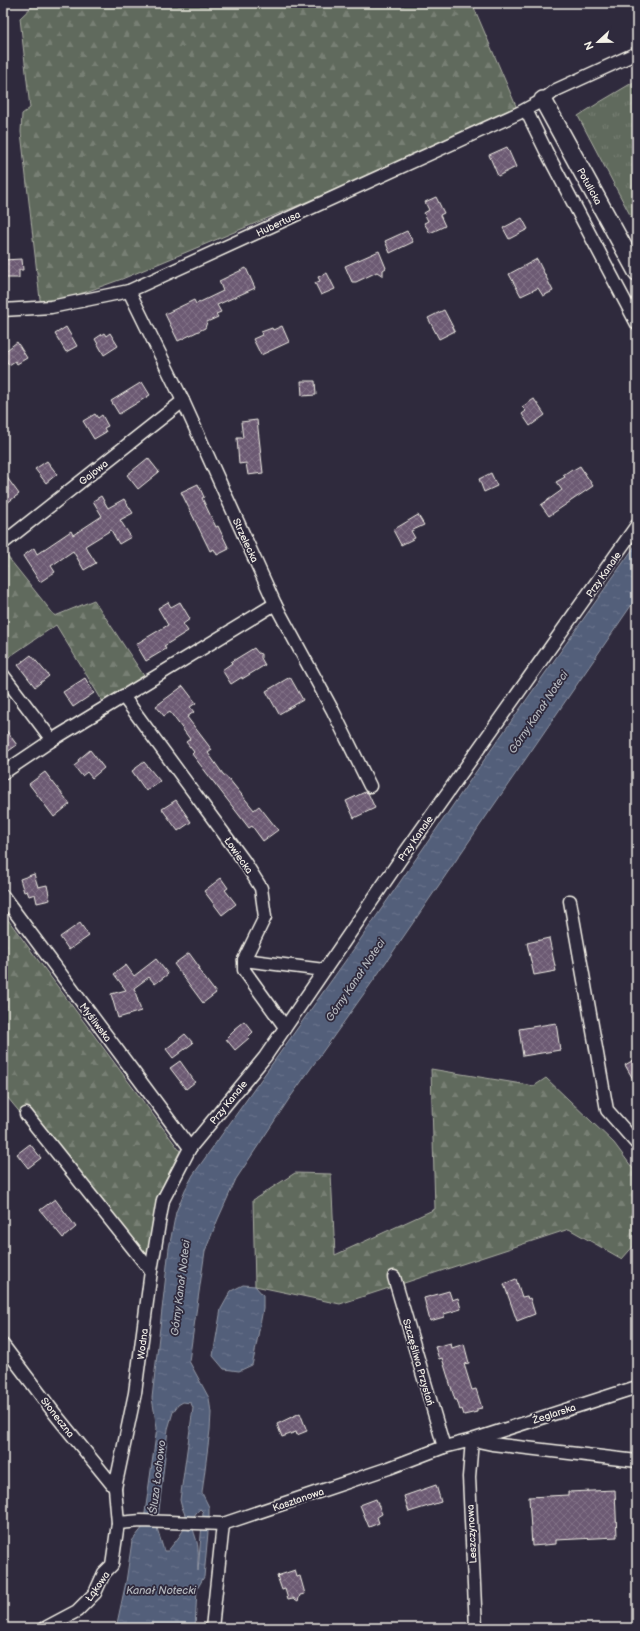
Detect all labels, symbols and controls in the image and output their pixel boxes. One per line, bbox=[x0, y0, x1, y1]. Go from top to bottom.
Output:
north arrow bbox=[578, 22, 618, 62]
text: N bbox=[582, 39, 597, 52]
street label: Potulicka bbox=[574, 166, 604, 207]
street label: Hubertusa bbox=[254, 208, 303, 239]
street label: Gajowa bbox=[77, 458, 111, 488]
street label: Strzelecka bbox=[230, 516, 261, 565]
street label: Przy Kanale bbox=[584, 549, 624, 600]
water label: Górny Kanał Noteci bbox=[506, 668, 571, 756]
street label: Przy Kanale bbox=[396, 813, 436, 864]
street label: Łowiecka bbox=[221, 835, 255, 876]
water label: Górny Kanał Noteci bbox=[323, 936, 388, 1024]
street label: Myśliwska bbox=[77, 1001, 114, 1045]
street label: Przy Kanale bbox=[207, 1078, 250, 1127]
water label: Górny Kanał Noteci bbox=[168, 1239, 193, 1337]
street label: Szczęśliwa Przystań bbox=[400, 1317, 436, 1407]
street label: Wodna bbox=[135, 1328, 151, 1360]
street label: Słoneczna bbox=[38, 1395, 77, 1440]
street label: Żeglarska bbox=[530, 1401, 578, 1427]
water label: Śluza Łochowo bbox=[146, 1439, 169, 1515]
street label: Kasztanowa bbox=[271, 1485, 326, 1514]
street label: Leszczynowa bbox=[464, 1504, 480, 1564]
street label: Łąkowa bbox=[83, 1569, 113, 1604]
water label: Kanał Notecki bbox=[126, 1584, 197, 1597]

